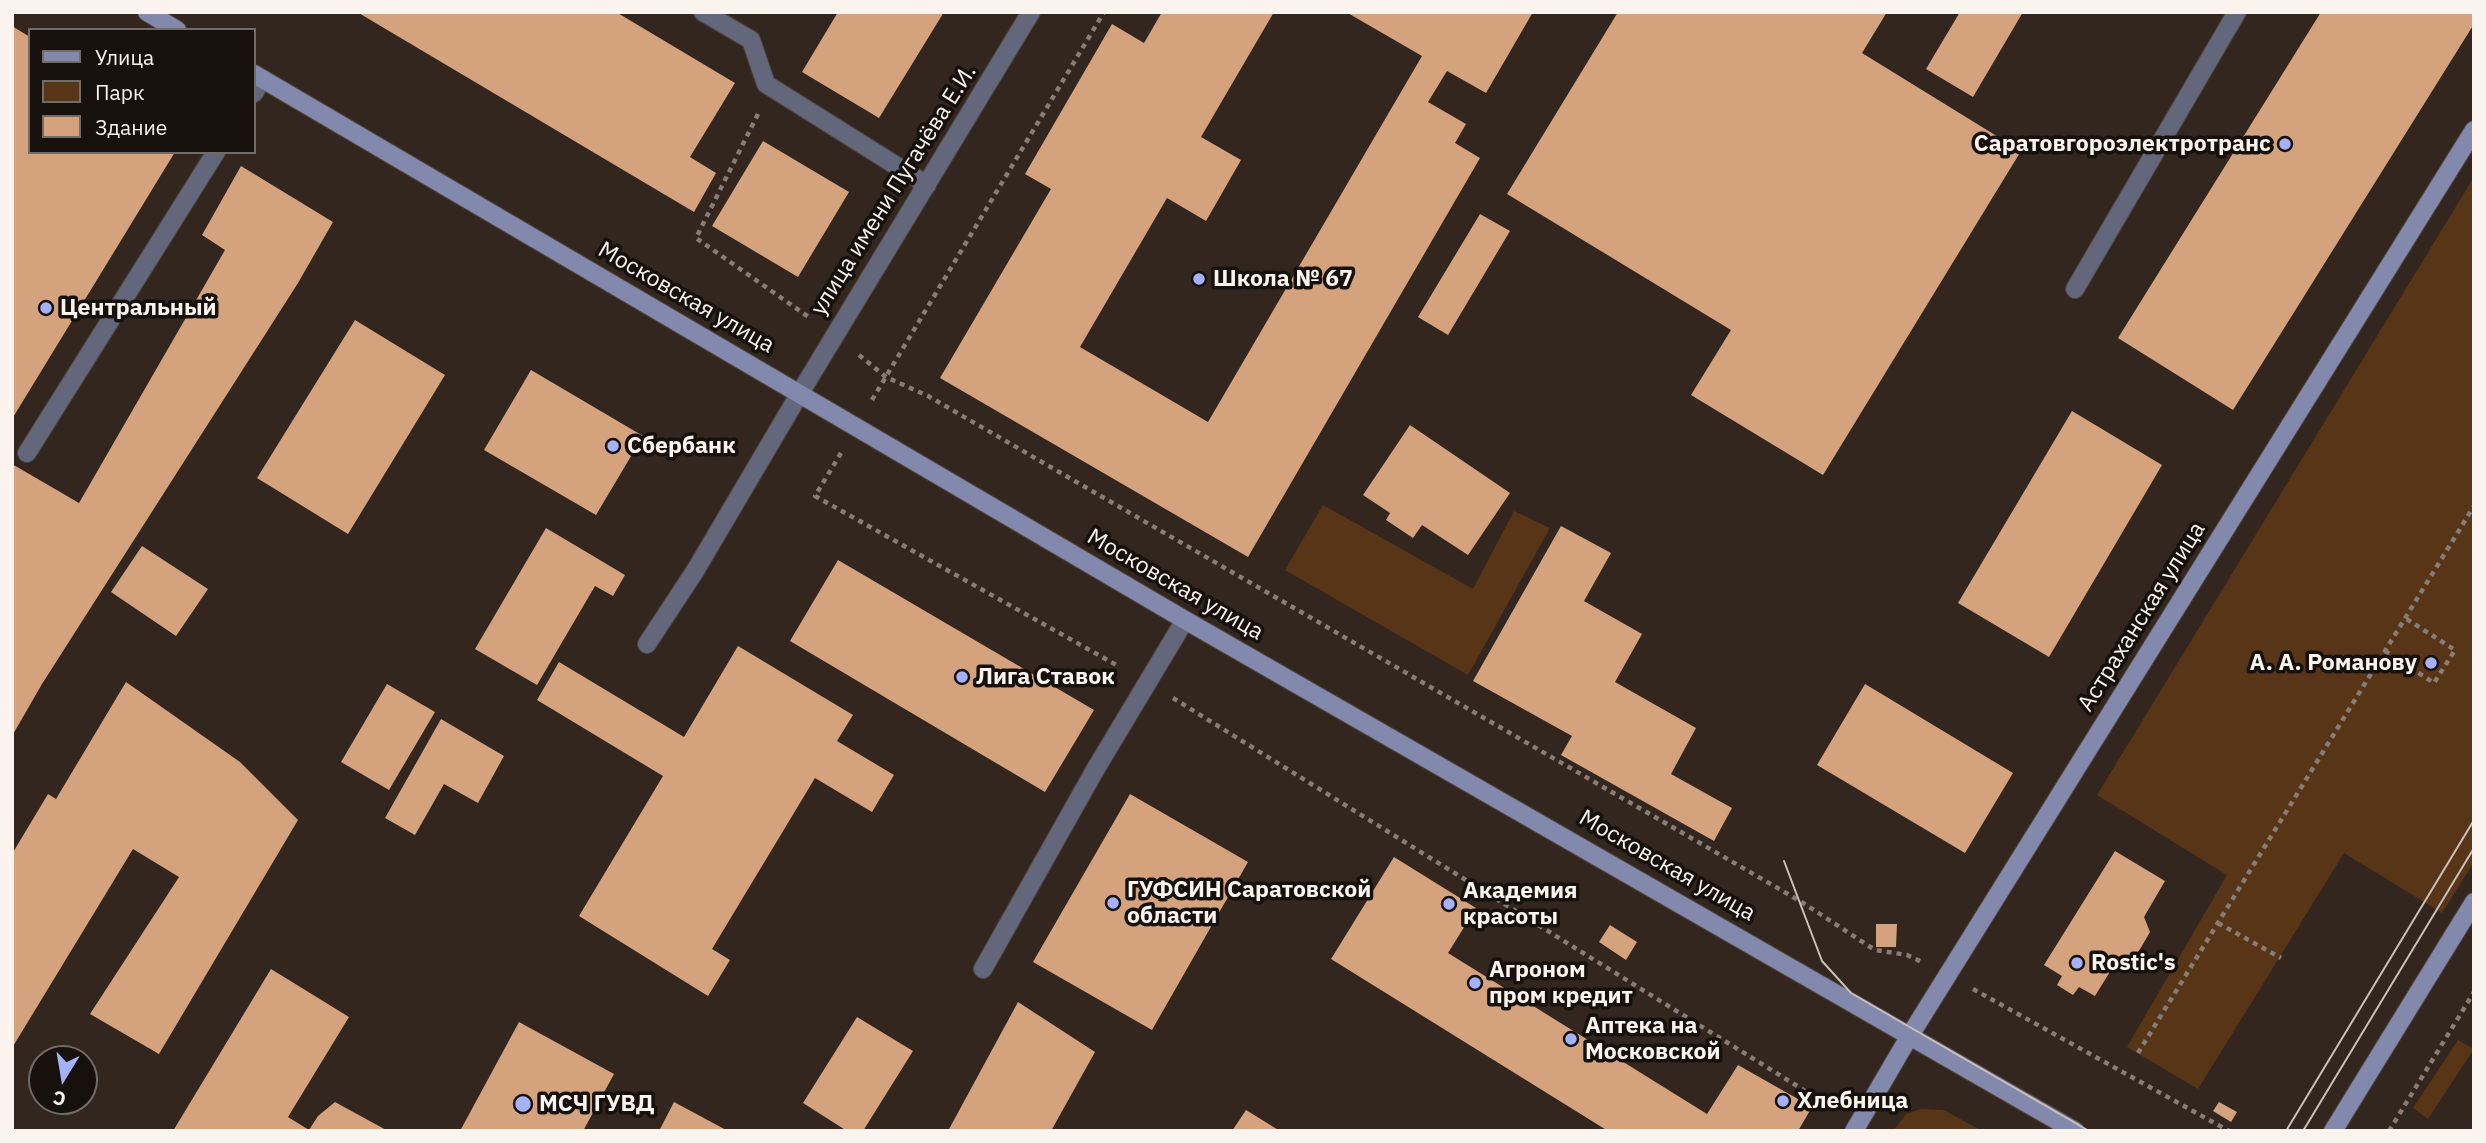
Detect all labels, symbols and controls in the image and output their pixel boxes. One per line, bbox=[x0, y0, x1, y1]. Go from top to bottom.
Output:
legend bbox=[28, 28, 256, 154]
text: Улица bbox=[95, 43, 154, 71]
street label: улица имени Пугачёва Е.И. bbox=[805, 60, 983, 320]
text: Парк bbox=[95, 78, 145, 106]
text: Здание bbox=[95, 113, 167, 141]
place label: Саратовгороэлектротранс bbox=[1974, 130, 2271, 158]
marker: Саратовгороэлектротранс bbox=[2277, 136, 2293, 152]
street label: Московская улица bbox=[593, 236, 779, 360]
place label: Школа № 67 bbox=[1213, 265, 1353, 293]
marker: Школа № 67 bbox=[1191, 271, 1207, 287]
place label: Центральный bbox=[60, 294, 217, 322]
marker: Центральный bbox=[38, 300, 54, 316]
place label: Сбербанк bbox=[627, 432, 736, 460]
marker: Сбербанк bbox=[605, 438, 621, 454]
street label: Астраханская улица bbox=[2073, 517, 2211, 717]
street label: Московская улица bbox=[1082, 523, 1268, 647]
place label: А. А. Романову bbox=[2250, 649, 2417, 677]
marker: А. А. Романову bbox=[2423, 655, 2439, 671]
place label: Лига Ставок bbox=[976, 663, 1115, 691]
marker: Лига Ставок bbox=[954, 669, 970, 685]
street label: Московская улица bbox=[1574, 804, 1760, 928]
place label: ГУФСИН Саратовской области bbox=[1127, 876, 1371, 930]
place label: Академия красоты bbox=[1463, 877, 1577, 931]
marker: ГУФСИН Саратовской области bbox=[1105, 895, 1121, 911]
marker: Академия красоты bbox=[1441, 896, 1457, 912]
place label: Rostic's bbox=[2091, 949, 2176, 977]
marker: Rostic's bbox=[2069, 955, 2085, 971]
place label: Агроном пром кредит bbox=[1489, 956, 1633, 1010]
marker: Агроном пром кредит bbox=[1467, 975, 1483, 991]
place label: Аптека на Московской bbox=[1585, 1012, 1720, 1066]
marker: Аптека на Московской bbox=[1563, 1031, 1579, 1047]
north arrow bbox=[28, 1045, 98, 1115]
text: С bbox=[51, 1086, 68, 1112]
place label: Хлебница bbox=[1797, 1087, 1908, 1115]
place label: МСЧ ГУВД bbox=[539, 1090, 654, 1118]
marker: Хлебница bbox=[1775, 1093, 1791, 1109]
marker: МСЧ ГУВД bbox=[513, 1094, 533, 1114]

